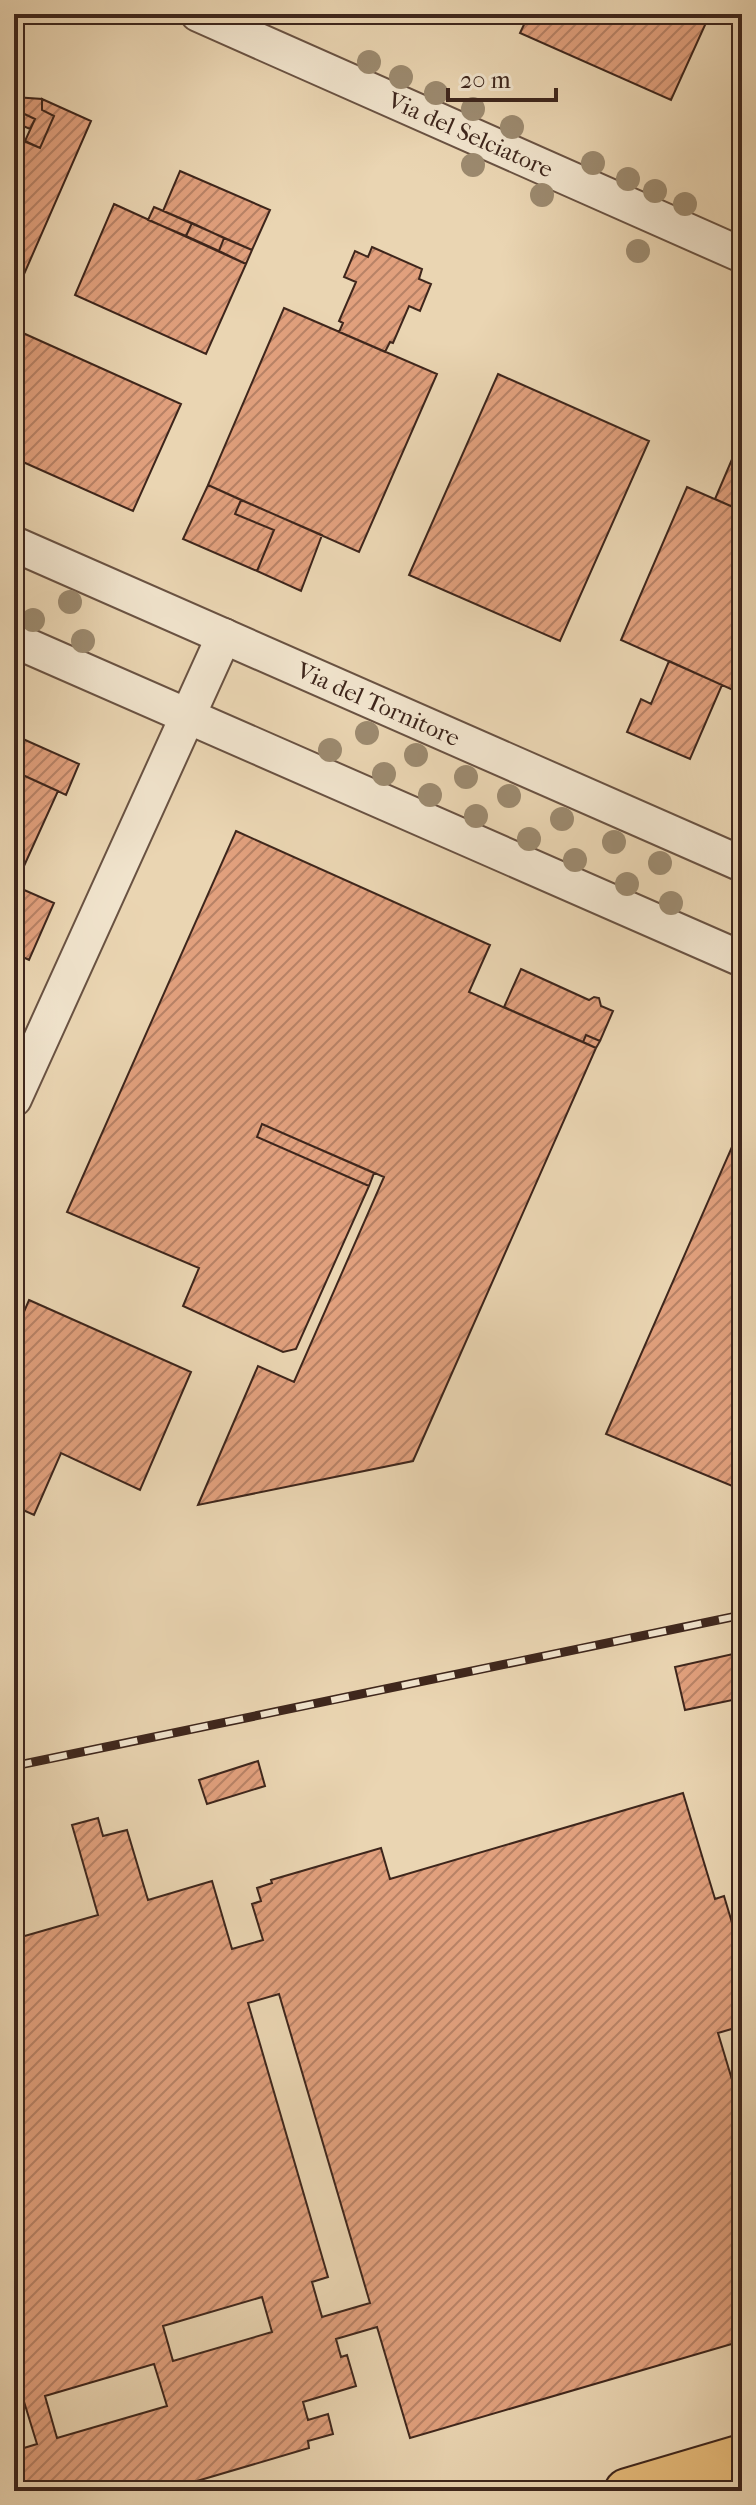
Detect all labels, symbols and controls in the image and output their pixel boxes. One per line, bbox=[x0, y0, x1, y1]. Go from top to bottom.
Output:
scale bar bbox=[448, 52, 556, 102]
text: 20 m bbox=[460, 66, 511, 94]
street label: Via del Selciatore bbox=[383, 86, 557, 184]
street label: Via del Tornitore bbox=[292, 656, 464, 752]

